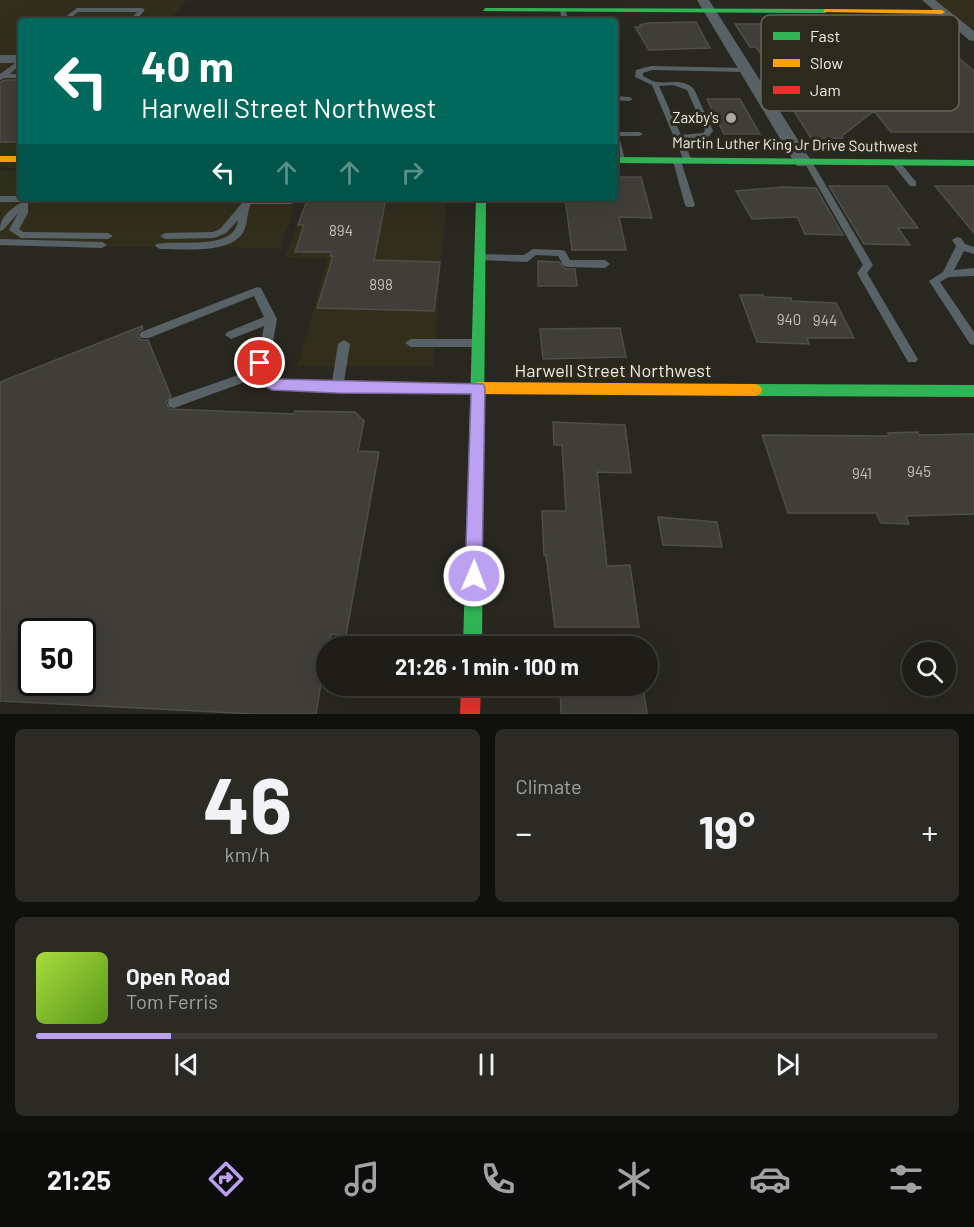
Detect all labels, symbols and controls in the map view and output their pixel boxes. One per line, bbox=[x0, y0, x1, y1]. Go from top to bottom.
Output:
legend bbox=[761, 15, 959, 111]
text: Fast bbox=[810, 26, 840, 45]
text: 40 m bbox=[141, 40, 234, 90]
icon: left bbox=[42, 42, 120, 120]
text: Slow bbox=[810, 53, 843, 72]
text: Jam bbox=[810, 80, 841, 99]
text: Harwell Street Northwest bbox=[141, 91, 437, 123]
place label: Zaxby's bbox=[672, 108, 719, 126]
marker: Zaxby's bbox=[724, 111, 738, 125]
street label: Martin Luther King Jr Drive Southwest bbox=[672, 133, 918, 155]
icon: left bbox=[207, 156, 240, 189]
icon: ahead bbox=[270, 156, 303, 189]
icon: ahead bbox=[333, 156, 366, 189]
icon: right bbox=[396, 156, 429, 189]
house number: 894 bbox=[329, 221, 353, 239]
house number: 898 bbox=[369, 275, 393, 293]
house number: 940 bbox=[777, 310, 801, 328]
house number: 944 bbox=[813, 311, 837, 329]
pin bbox=[234, 337, 285, 388]
icon: arrive bbox=[243, 346, 276, 379]
street label: Harwell Street Northwest bbox=[514, 359, 712, 381]
house number: 945 bbox=[907, 462, 931, 480]
house number: 941 bbox=[852, 464, 872, 482]
position arrow bbox=[442, 544, 506, 608]
speed limit sign: 50 bbox=[18, 618, 96, 696]
map controls bbox=[902, 642, 956, 696]
button: search bbox=[902, 642, 956, 696]
text: 21:26 · 1 min · 100 m bbox=[395, 653, 579, 679]
text: 46 bbox=[203, 756, 292, 850]
text: Climate bbox=[516, 774, 582, 798]
text: 19° bbox=[698, 804, 755, 858]
text: − bbox=[516, 812, 532, 852]
text: + bbox=[922, 812, 938, 852]
text: km/h bbox=[225, 842, 270, 866]
text: Open Road bbox=[126, 963, 230, 989]
text: Tom Ferris bbox=[126, 989, 218, 1013]
icon: previous bbox=[170, 1048, 203, 1081]
icon: pause bbox=[470, 1048, 503, 1081]
icon: next bbox=[771, 1048, 804, 1081]
icon: directions bbox=[205, 1158, 247, 1200]
icon: music bbox=[341, 1158, 383, 1200]
icon: phone bbox=[477, 1158, 519, 1200]
icon: climate bbox=[613, 1158, 655, 1200]
icon: car bbox=[749, 1158, 791, 1200]
icon: filters bbox=[885, 1158, 927, 1200]
text: 21:25 bbox=[47, 1163, 111, 1195]

